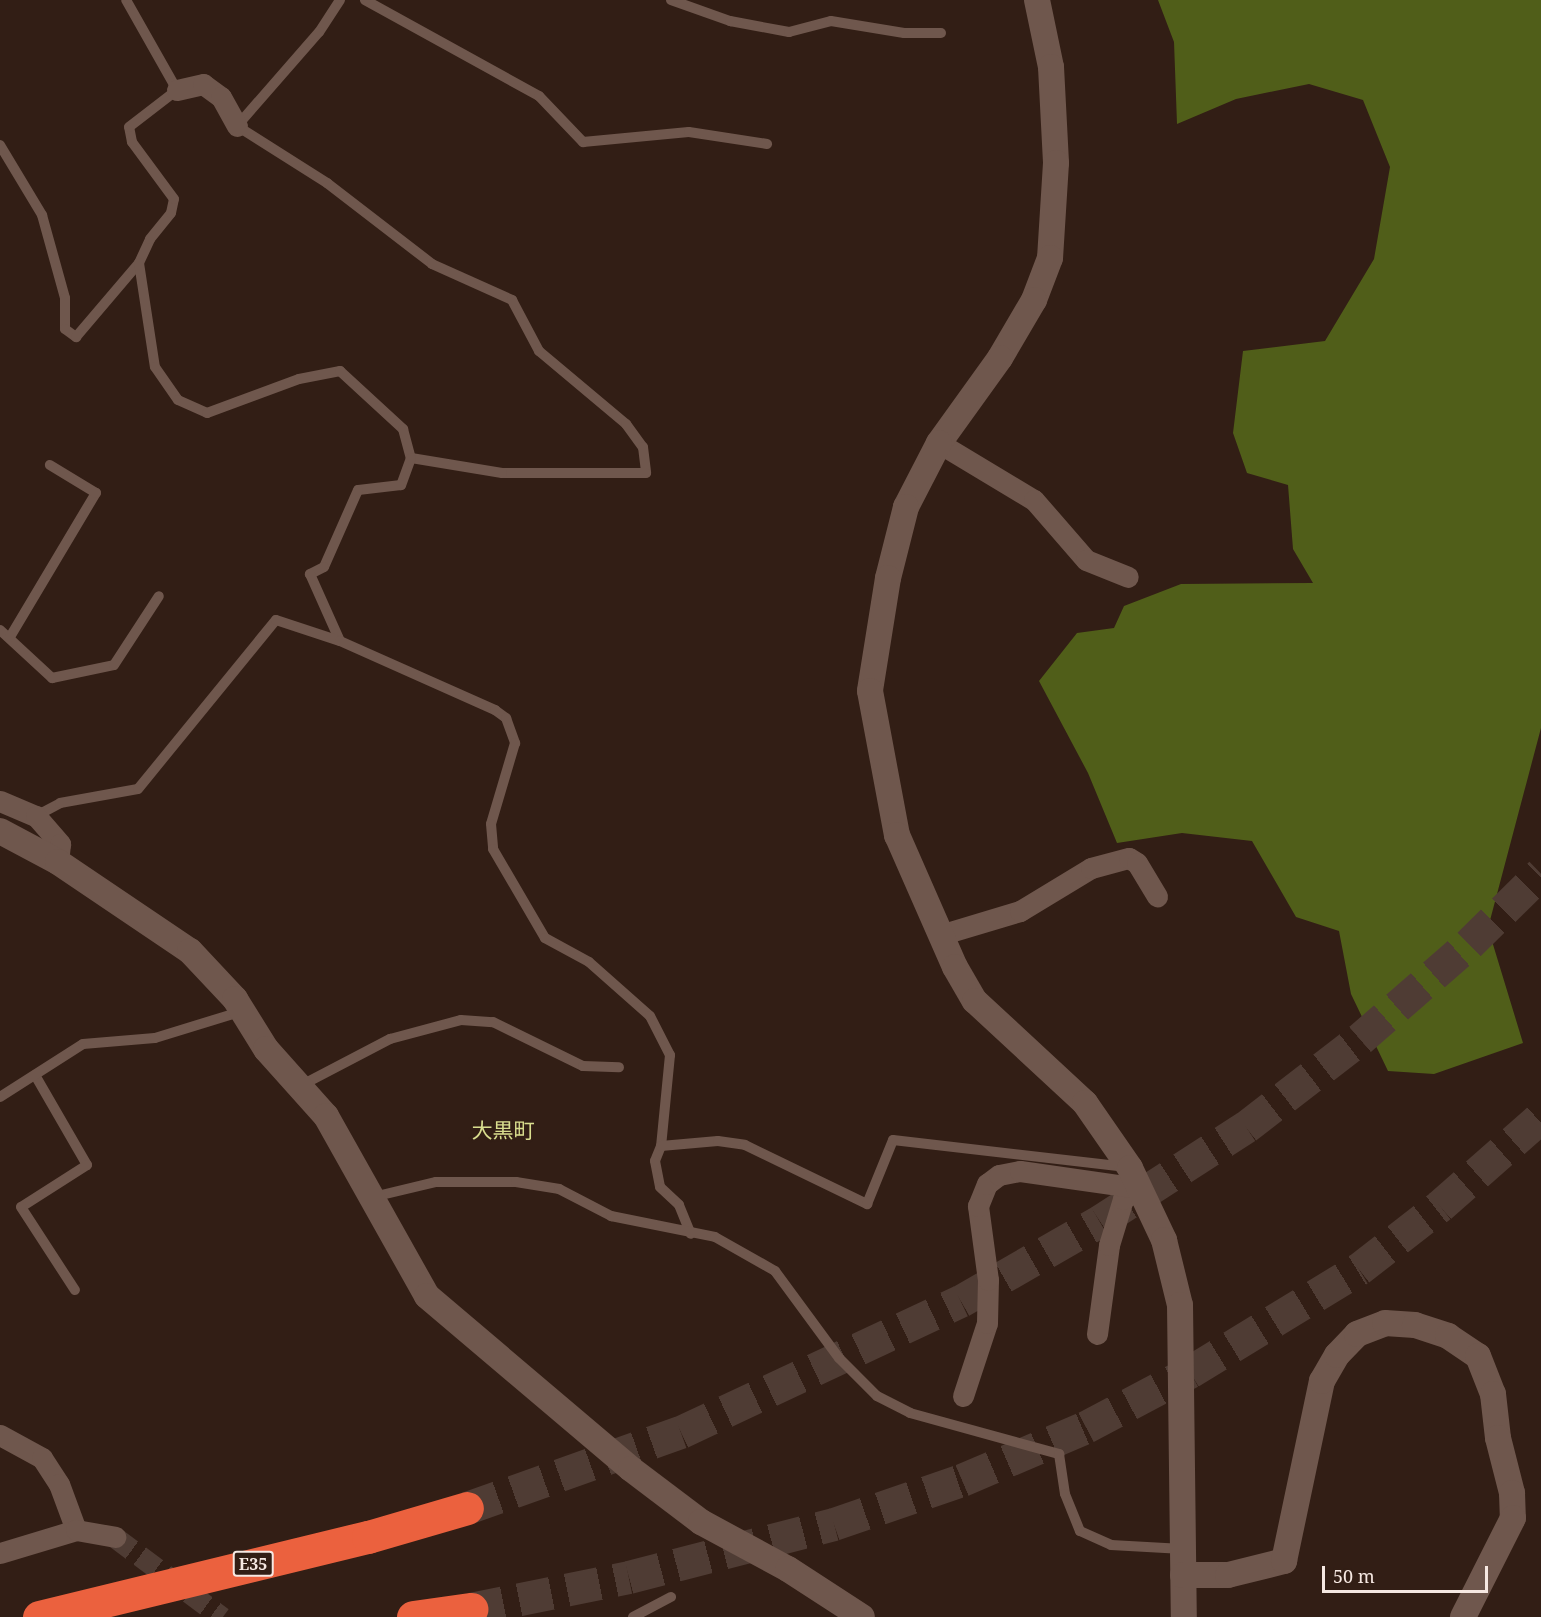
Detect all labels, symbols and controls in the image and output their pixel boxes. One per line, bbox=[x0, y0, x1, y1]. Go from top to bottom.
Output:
district label: 大黒町 bbox=[472, 1117, 534, 1143]
road number: E35 bbox=[232, 1551, 274, 1577]
scale bar bbox=[1325, 1554, 1492, 1592]
text: 50 m bbox=[1333, 1564, 1375, 1588]

